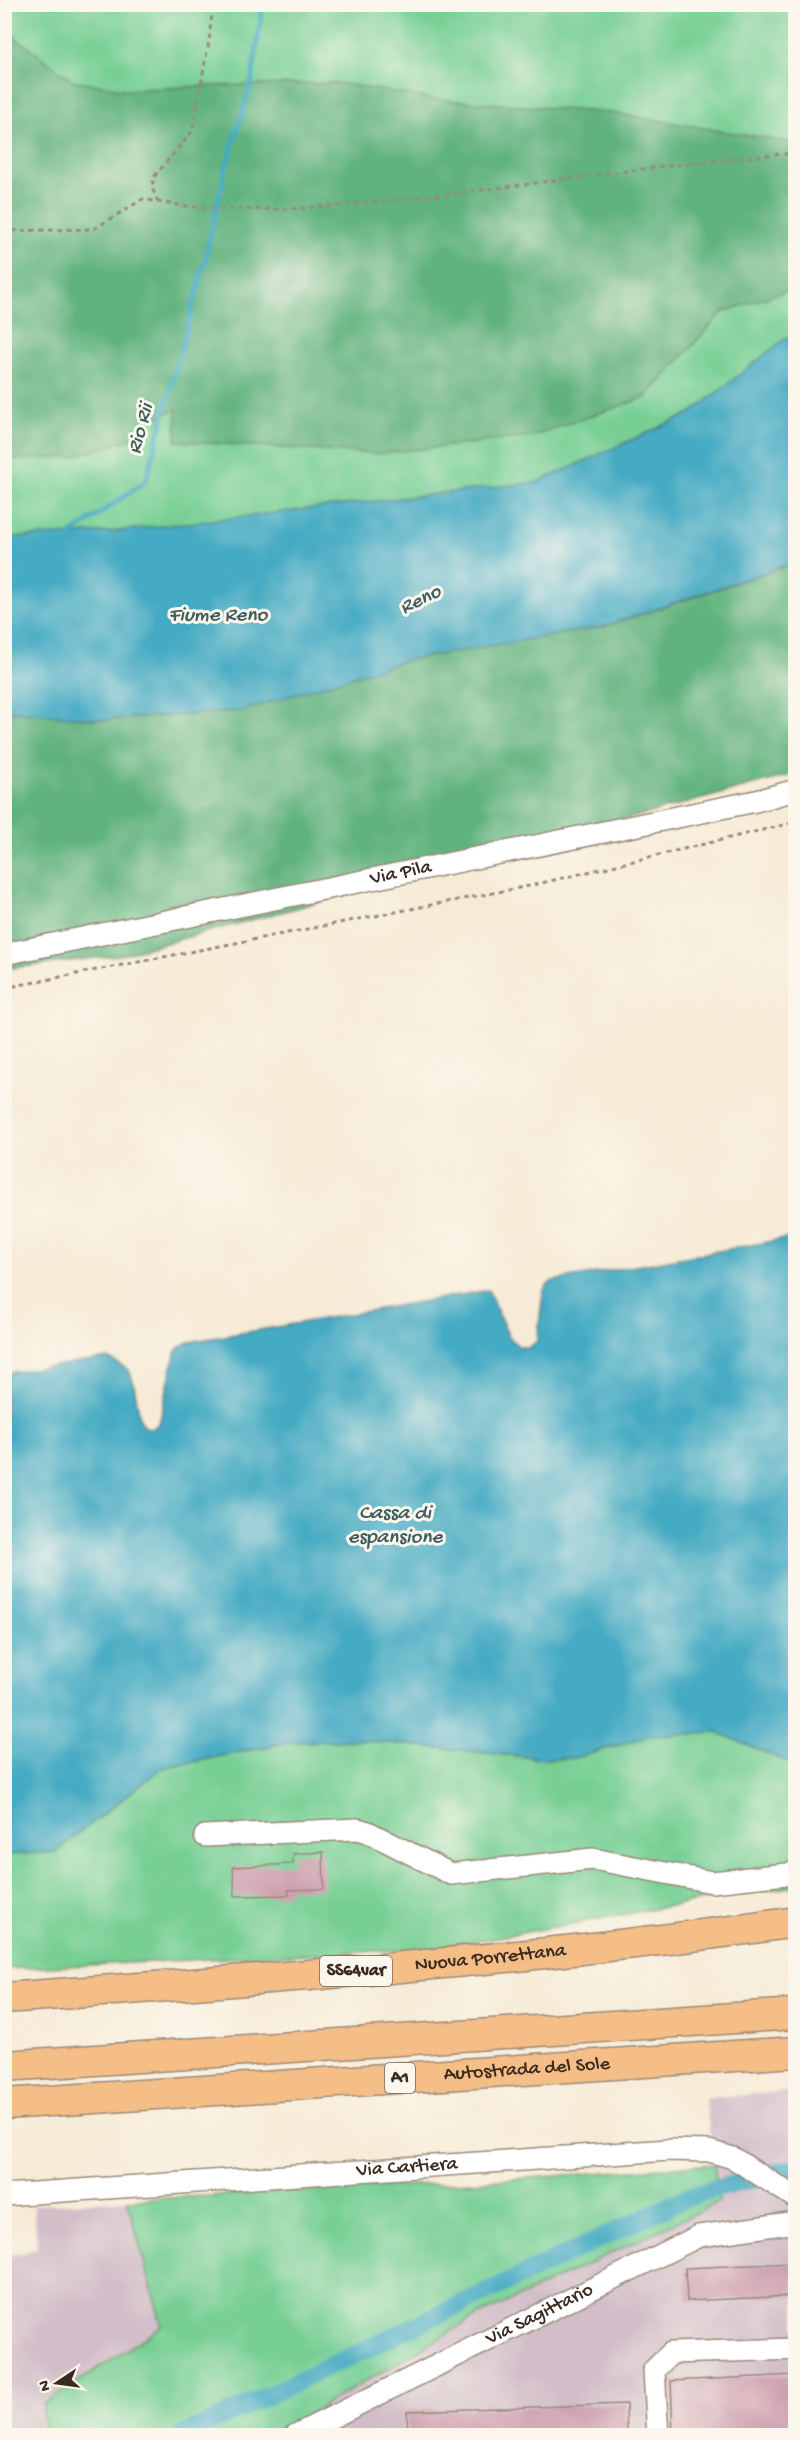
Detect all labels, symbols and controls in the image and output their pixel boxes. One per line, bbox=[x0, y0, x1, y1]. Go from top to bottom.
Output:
water label: Rio Rii bbox=[123, 399, 161, 457]
water label: Reno bbox=[396, 580, 447, 622]
water label: Fiume Reno bbox=[169, 604, 268, 629]
street label: Via Pila bbox=[367, 856, 435, 891]
water label: Cassa di espansione bbox=[348, 1502, 443, 1551]
street label: Nuova Porrettana bbox=[414, 1939, 568, 1977]
road number: SS64var bbox=[320, 1956, 392, 1986]
street label: Autostrada del Sole bbox=[443, 2053, 611, 2087]
road number: A1 bbox=[385, 2063, 415, 2093]
street label: Via Cartiera bbox=[355, 2153, 459, 2183]
street label: Via Sagittario bbox=[481, 2279, 597, 2351]
north arrow bbox=[27, 2353, 87, 2413]
text: N bbox=[35, 2378, 56, 2393]

